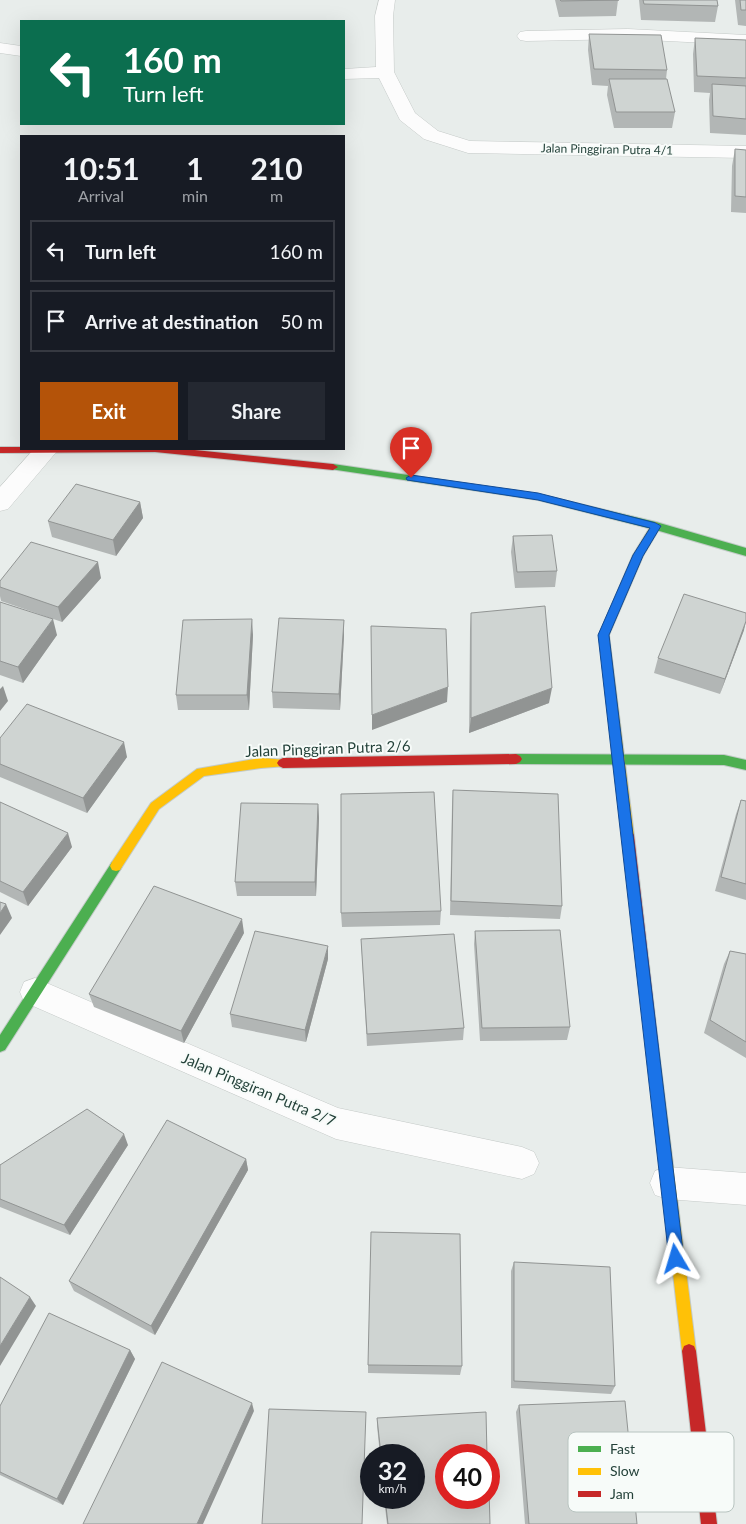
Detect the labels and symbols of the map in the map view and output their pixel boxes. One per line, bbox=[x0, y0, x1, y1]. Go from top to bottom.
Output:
street label: Jalan Pinggiran Putra 4/1 bbox=[541, 140, 673, 158]
pin bbox=[390, 427, 432, 478]
street label: Jalan Pinggiran Putra 2/6 bbox=[245, 736, 411, 760]
street label: Jalan Pinggiran Putra 2/7 bbox=[179, 1048, 339, 1130]
position arrow bbox=[649, 1232, 701, 1284]
legend bbox=[568, 1432, 734, 1512]
text: Fast bbox=[610, 1440, 635, 1457]
speed limit sign: 40 bbox=[435, 1444, 500, 1509]
text: Slow bbox=[610, 1462, 640, 1479]
text: Jam bbox=[610, 1485, 634, 1502]

